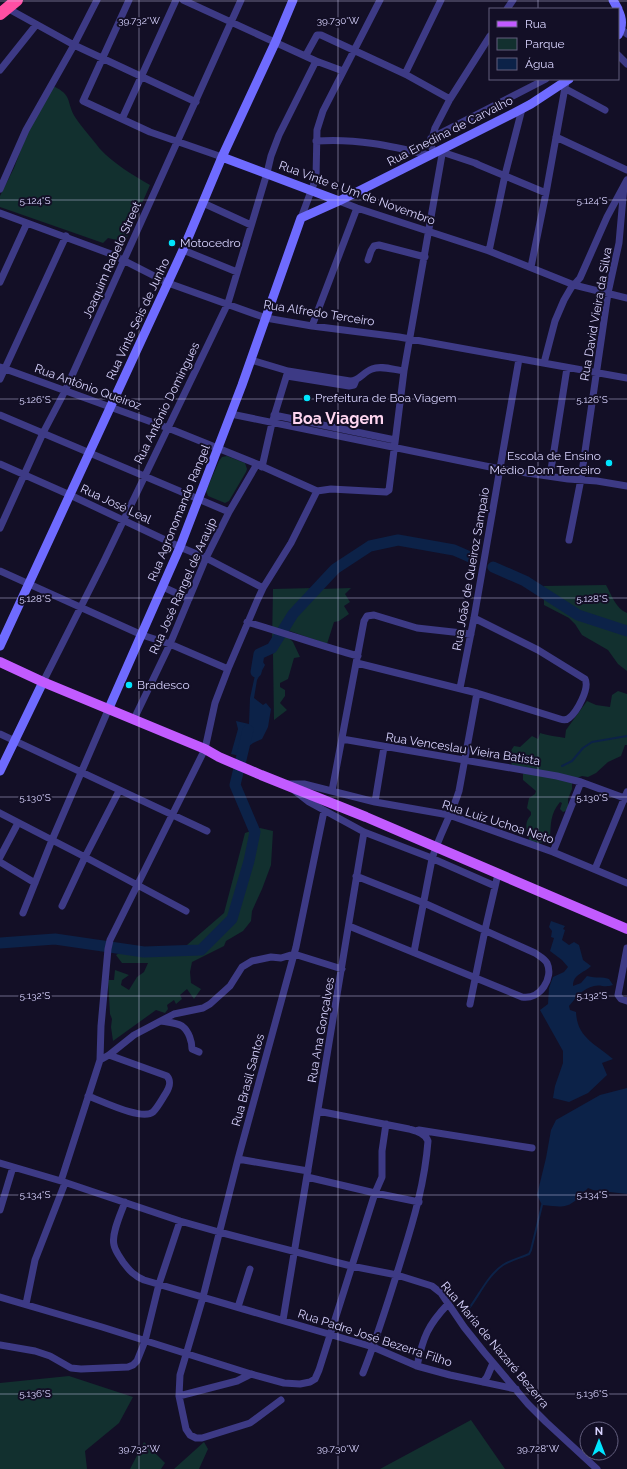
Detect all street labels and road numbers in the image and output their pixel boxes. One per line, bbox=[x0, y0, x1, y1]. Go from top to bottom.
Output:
street label: Rua Enedina de Carvalho bbox=[385, 93, 515, 169]
street label: Rua Vinte e Um de Novembro bbox=[277, 158, 437, 228]
street label: Joaquim Rabelo Street bbox=[80, 200, 144, 320]
street label: Rua David Vieira da Silva bbox=[577, 246, 615, 382]
street label: Rua Vinte Seis de Junho bbox=[104, 256, 172, 382]
street label: Rua Alfredo Terceiro bbox=[262, 297, 376, 329]
street label: Rua Antônio Domingues bbox=[131, 340, 203, 466]
street label: Rua Antônio Queiroz bbox=[33, 361, 143, 413]
street label: Rua Agronomando Rangel bbox=[145, 442, 213, 583]
street label: Rua José Leal bbox=[78, 481, 154, 527]
street label: Rua João de Queiroz Sampaio bbox=[450, 486, 492, 652]
street label: Rua José Rangel de Araujp bbox=[147, 516, 219, 656]
street label: Rua Venceslau Vieira Batista bbox=[385, 730, 541, 768]
street label: Rua Luiz Uchoa Neto bbox=[440, 797, 556, 847]
street label: Rua Ana Gonçalves bbox=[305, 976, 337, 1084]
street label: Rua Brasil Santos bbox=[229, 1032, 267, 1128]
street label: Rua Maria de Nazaré Bezerra bbox=[438, 1279, 552, 1411]
street label: Rua Padre José Bezerra Filho bbox=[296, 1306, 454, 1370]

